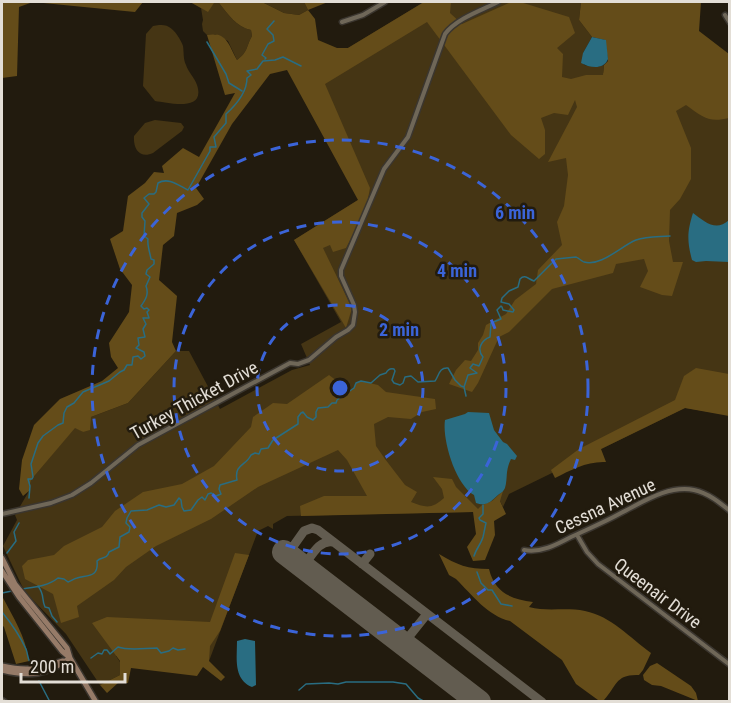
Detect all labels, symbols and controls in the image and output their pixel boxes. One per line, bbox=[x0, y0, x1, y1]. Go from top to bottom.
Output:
text: 6 min bbox=[495, 202, 535, 223]
text: 4 min bbox=[437, 260, 477, 281]
text: 2 min bbox=[379, 319, 419, 340]
street label: Turkey Thicket Drive bbox=[127, 356, 261, 444]
centre of rings bbox=[330, 378, 350, 398]
street label: Cessna Avenue bbox=[551, 474, 659, 538]
street label: Queenair Drive bbox=[610, 553, 706, 633]
scale bar bbox=[21, 646, 124, 684]
text: 200 m bbox=[30, 656, 74, 677]

